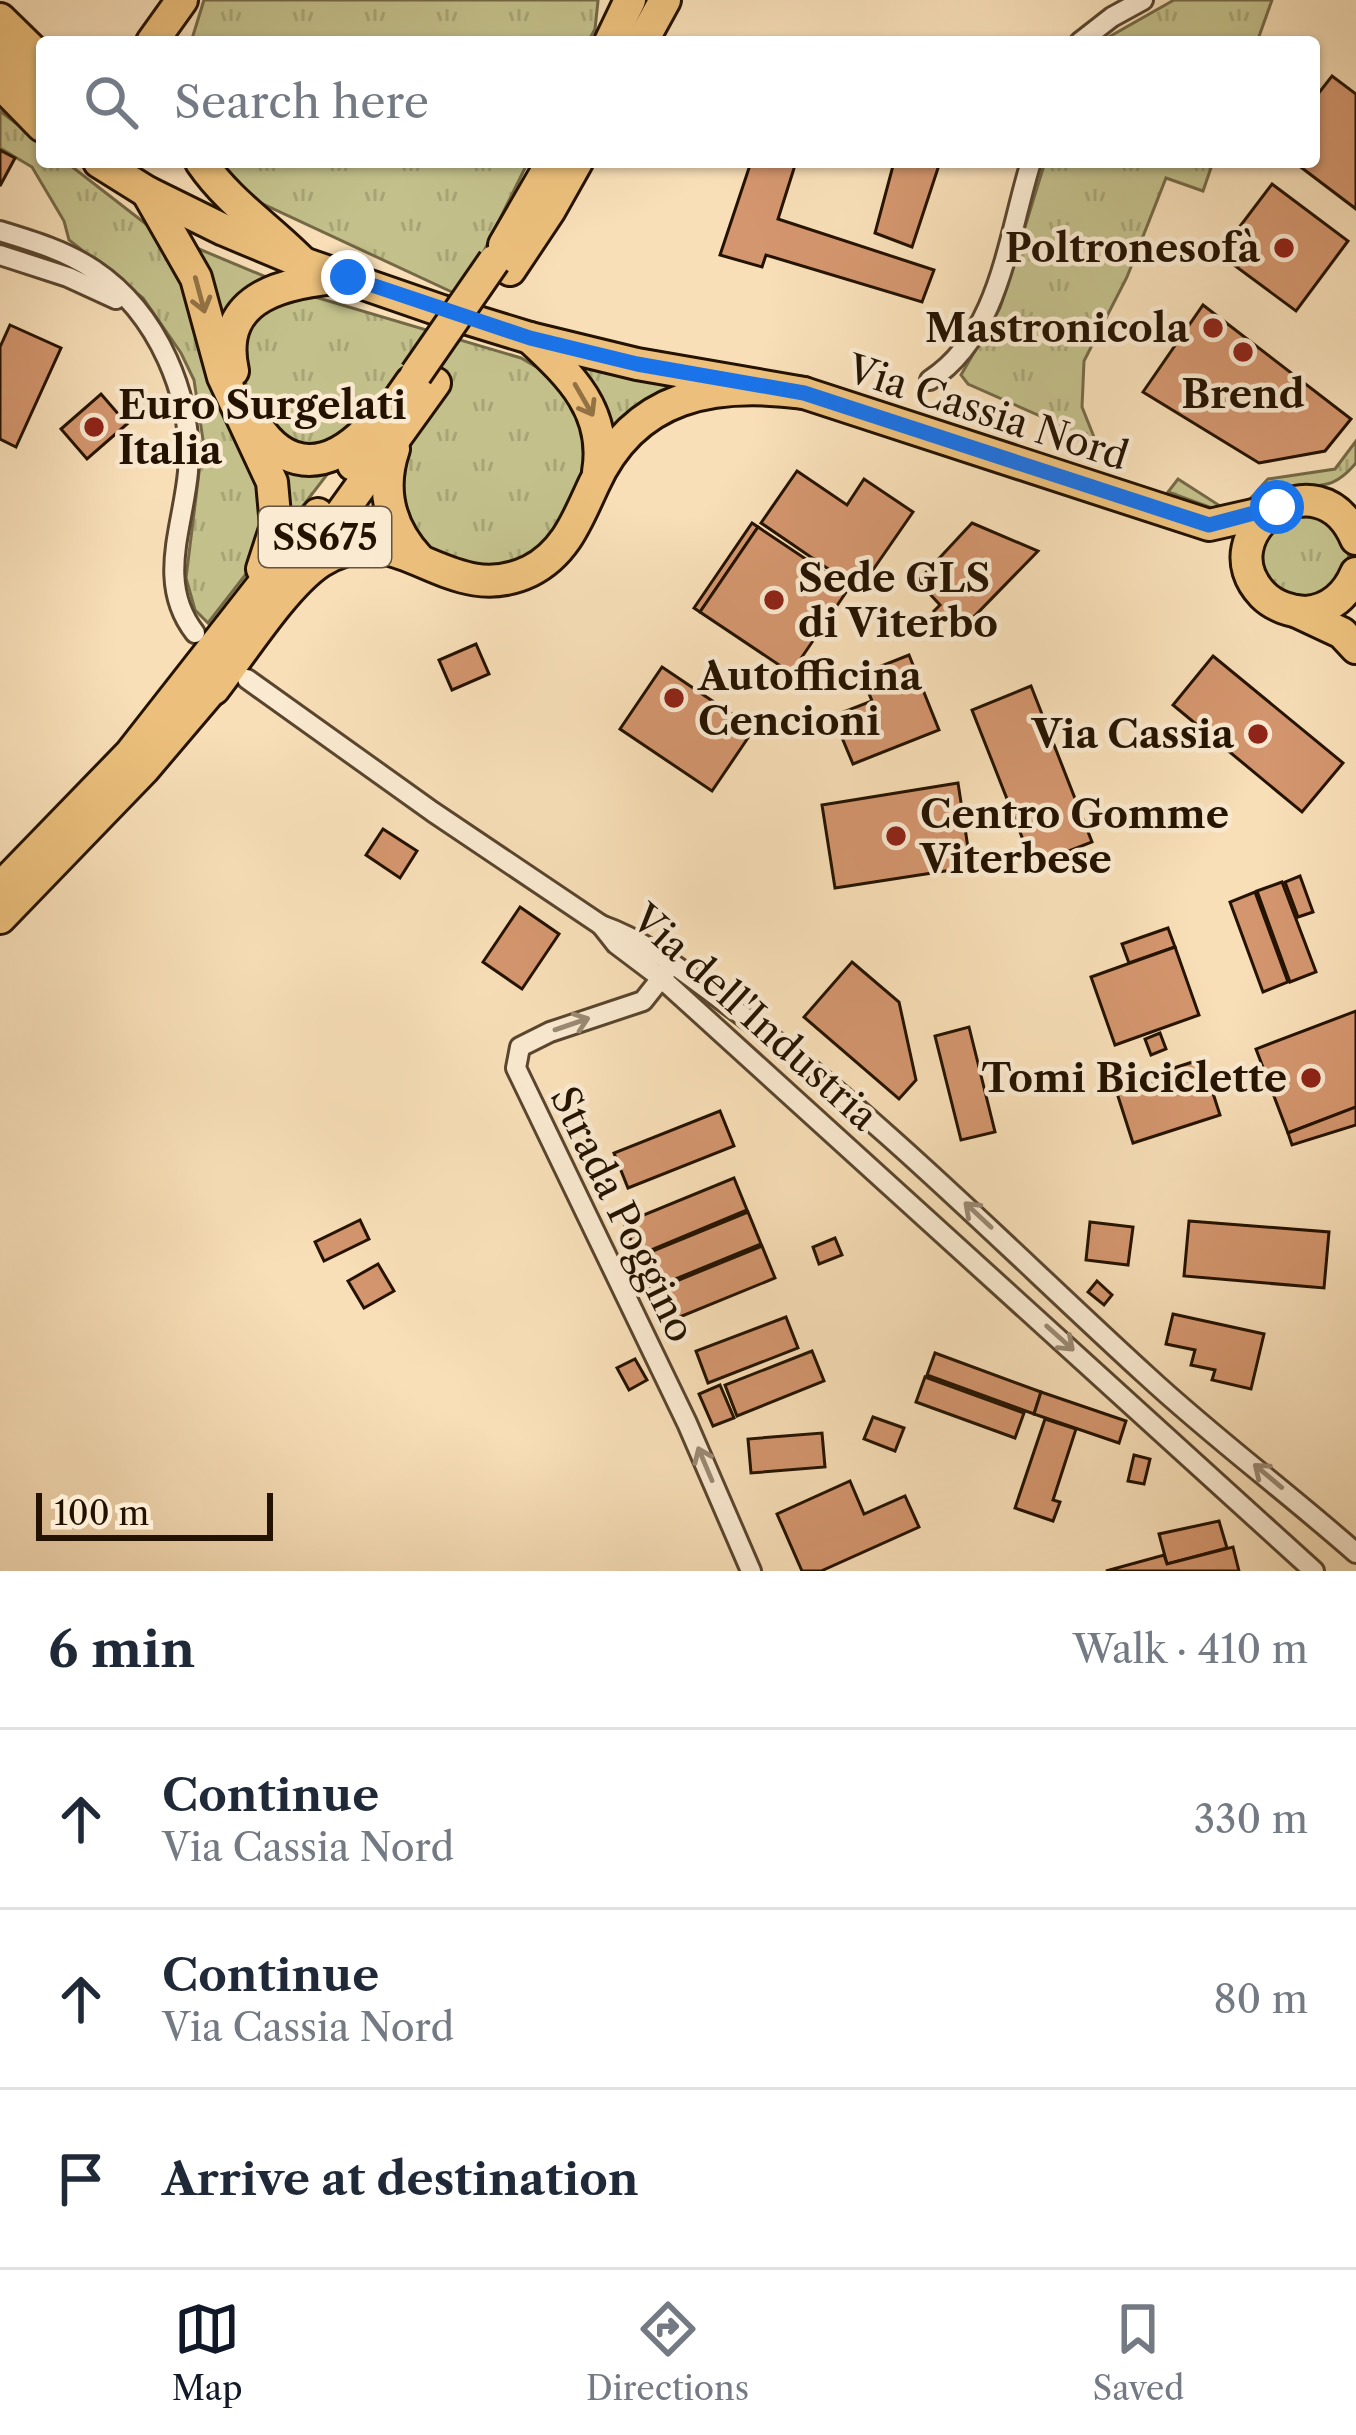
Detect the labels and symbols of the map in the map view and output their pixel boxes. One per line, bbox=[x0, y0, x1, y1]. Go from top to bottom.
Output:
place label: Poltronesofà bbox=[1005, 224, 1260, 272]
marker: Poltronesofà bbox=[1271, 235, 1297, 261]
route end bbox=[321, 250, 375, 304]
one-way arrow bbox=[191, 276, 213, 314]
place label: Mastronicola bbox=[925, 304, 1189, 352]
marker: Mastronicola bbox=[1200, 315, 1226, 341]
marker: Brend bbox=[1230, 339, 1256, 365]
street label: Via Cassia Nord bbox=[841, 344, 1134, 480]
place label: Brend bbox=[1181, 370, 1305, 418]
place label: Euro Surgelati Italia bbox=[118, 381, 406, 474]
one-way arrow bbox=[573, 382, 597, 417]
marker: Euro Surgelati Italia bbox=[81, 414, 107, 440]
route start bbox=[1250, 480, 1304, 534]
road number: SS675 bbox=[259, 507, 391, 567]
place label: Sede GLS di Viterbo bbox=[798, 554, 998, 647]
marker: Sede GLS di Viterbo bbox=[761, 587, 787, 613]
place label: Autofficina Cencioni bbox=[697, 652, 922, 745]
marker: Autofficina Cencioni bbox=[661, 685, 687, 711]
place label: Via Cassia bbox=[1031, 710, 1234, 758]
marker: Via Cassia bbox=[1245, 721, 1271, 747]
place label: Centro Gomme Viterbese bbox=[919, 790, 1229, 883]
marker: Centro Gomme Viterbese bbox=[883, 823, 909, 849]
street label: Via dell'Industria bbox=[622, 893, 888, 1140]
one-way arrow bbox=[552, 1012, 590, 1034]
place label: Tomi Biciclette bbox=[982, 1054, 1287, 1102]
marker: Tomi Biciclette bbox=[1298, 1065, 1324, 1091]
street label: Strada Poggino bbox=[540, 1078, 706, 1350]
one-way arrow bbox=[963, 1202, 993, 1229]
one-way arrow bbox=[1044, 1324, 1074, 1351]
one-way arrow bbox=[692, 1446, 714, 1482]
one-way arrow bbox=[1253, 1462, 1284, 1490]
scale bar bbox=[36, 1487, 273, 1540]

